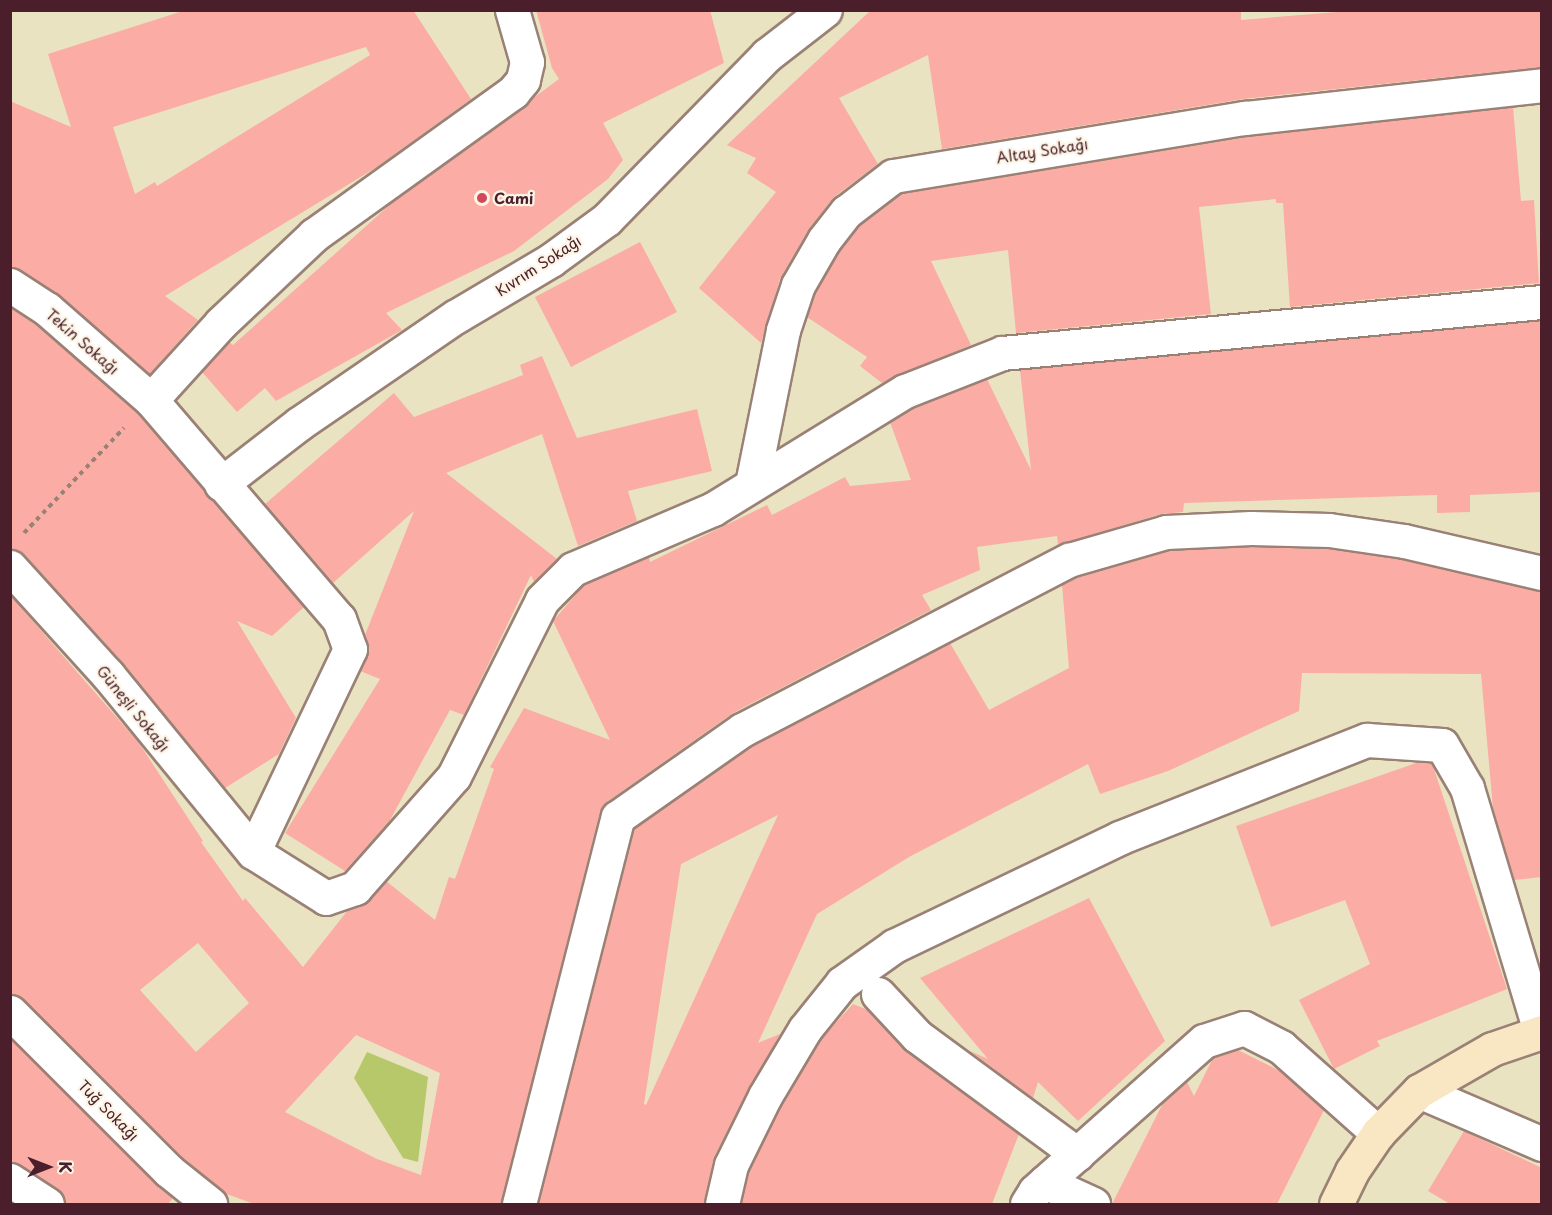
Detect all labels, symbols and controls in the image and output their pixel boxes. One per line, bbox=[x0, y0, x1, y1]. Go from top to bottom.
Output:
street label: Altay Sokağı bbox=[994, 134, 1090, 166]
place label: Cami bbox=[494, 189, 533, 207]
marker: Cami bbox=[475, 191, 489, 205]
street label: Kıvrım Sokağı bbox=[492, 231, 584, 299]
street label: Tekin Sokağı bbox=[43, 304, 123, 378]
street label: Güneşli Sokağı bbox=[93, 661, 175, 755]
street label: Tuğ Sokağı bbox=[75, 1076, 143, 1144]
north arrow bbox=[18, 1137, 78, 1197]
text: K bbox=[54, 1161, 78, 1173]

